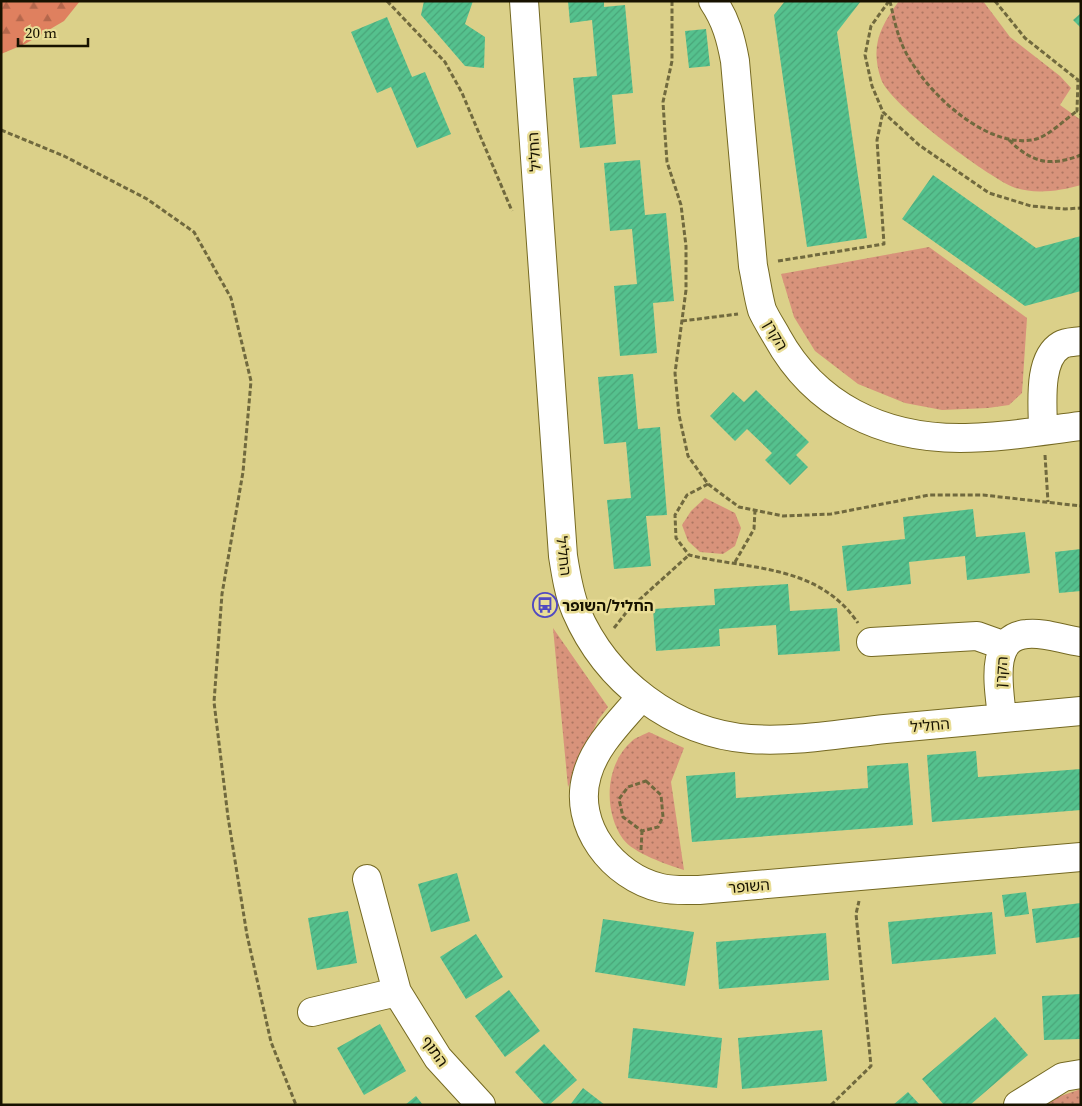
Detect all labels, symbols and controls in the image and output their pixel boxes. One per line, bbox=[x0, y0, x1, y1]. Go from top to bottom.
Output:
scale bar bbox=[18, 15, 88, 47]
text: 20 m bbox=[25, 22, 57, 43]
street label: החליל bbox=[522, 132, 546, 172]
street label: הקרן bbox=[759, 316, 793, 354]
street label: החליל bbox=[551, 535, 577, 577]
bus stop icon: החליל/השופר bbox=[532, 592, 558, 618]
place label: החליל/השופר bbox=[562, 595, 654, 616]
street label: הקרן bbox=[989, 656, 1013, 688]
street label: החליל bbox=[909, 713, 951, 737]
street label: השופר bbox=[727, 874, 771, 898]
street label: התוף bbox=[417, 1031, 453, 1071]

